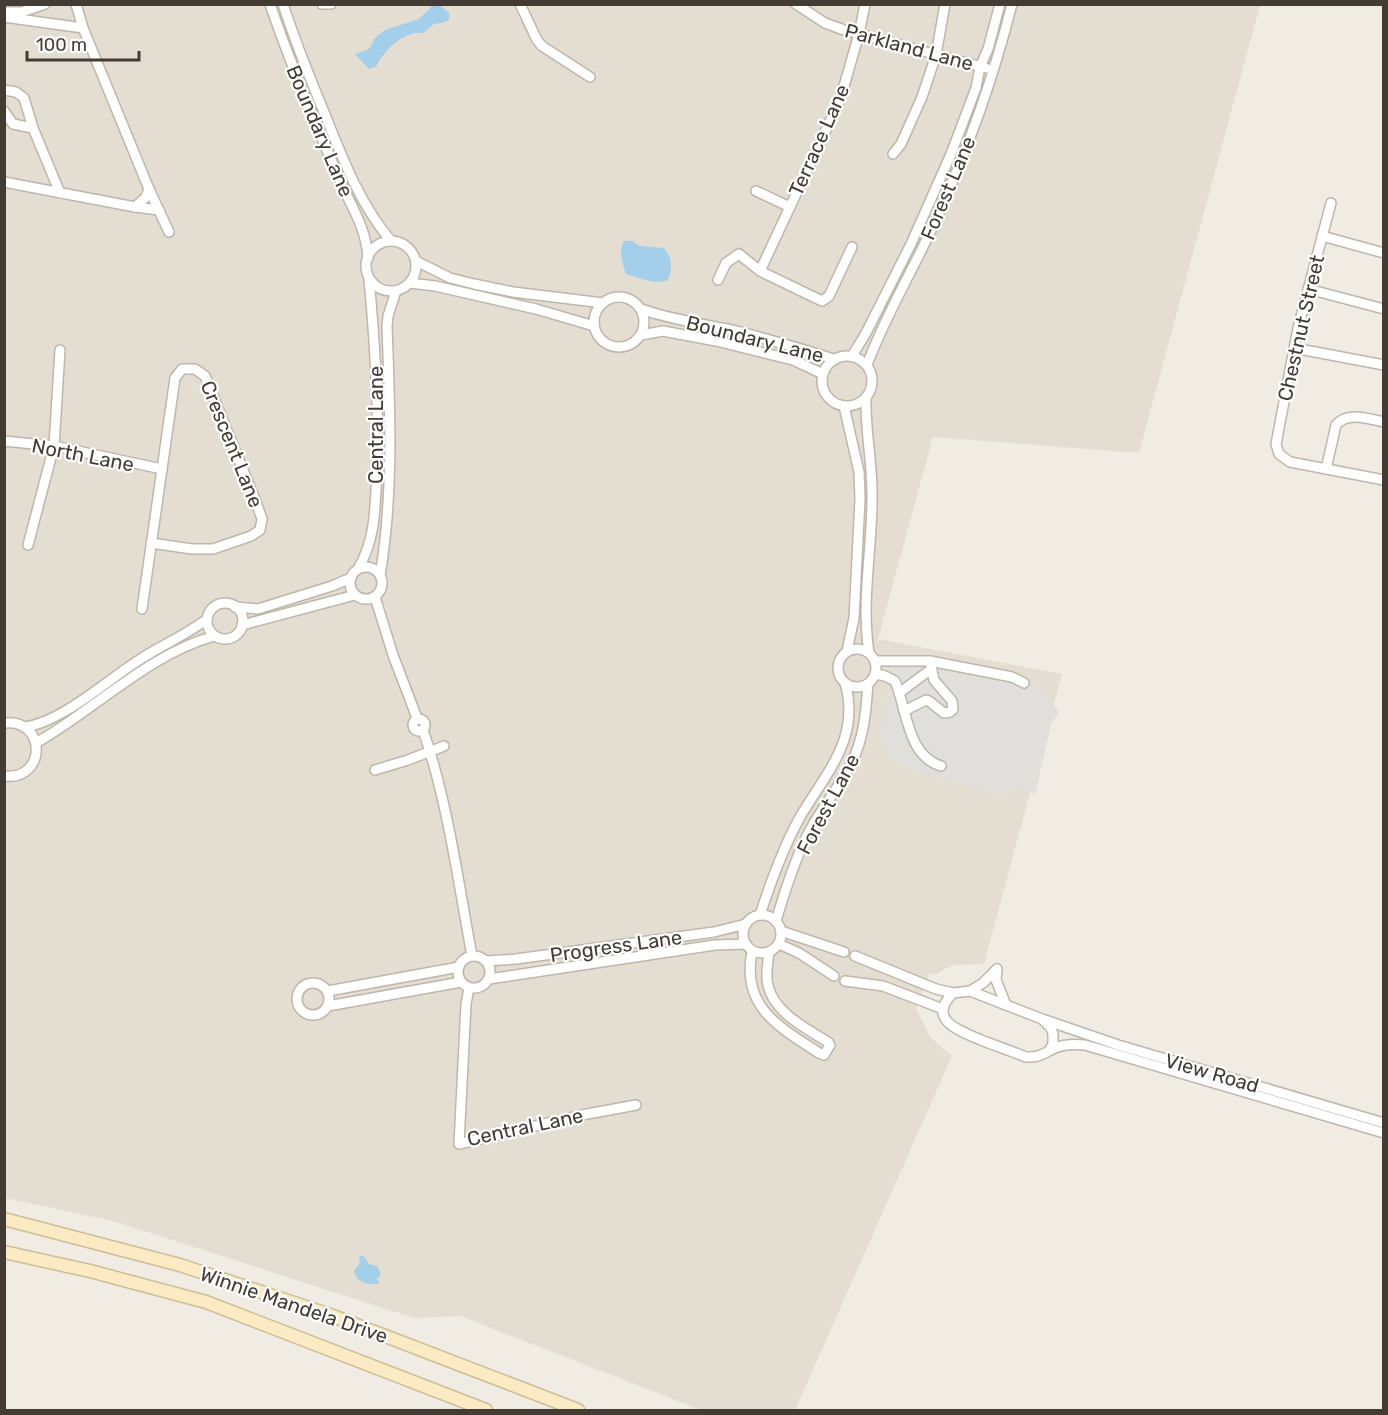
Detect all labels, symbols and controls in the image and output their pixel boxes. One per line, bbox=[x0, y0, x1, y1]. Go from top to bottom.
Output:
street label: Parkland Lane bbox=[842, 18, 976, 76]
scale bar bbox=[27, 24, 140, 62]
text: 100 m bbox=[36, 34, 87, 56]
street label: Boundary Lane bbox=[281, 62, 359, 200]
street label: Terrace Lane bbox=[784, 80, 854, 200]
street label: Forest Lane bbox=[915, 133, 981, 243]
street label: Chestnut Street bbox=[1273, 252, 1330, 403]
street label: Boundary Lane bbox=[684, 310, 826, 368]
street label: Central Lane bbox=[364, 366, 388, 484]
street label: Crescent Lane bbox=[196, 377, 268, 511]
street label: North Lane bbox=[30, 433, 136, 477]
street label: Forest Lane bbox=[792, 750, 864, 858]
street label: Progress Lane bbox=[548, 925, 684, 967]
street label: View Road bbox=[1162, 1048, 1262, 1098]
street label: Central Lane bbox=[465, 1103, 585, 1151]
street label: Winnie Mandela Drive bbox=[197, 1262, 391, 1348]

